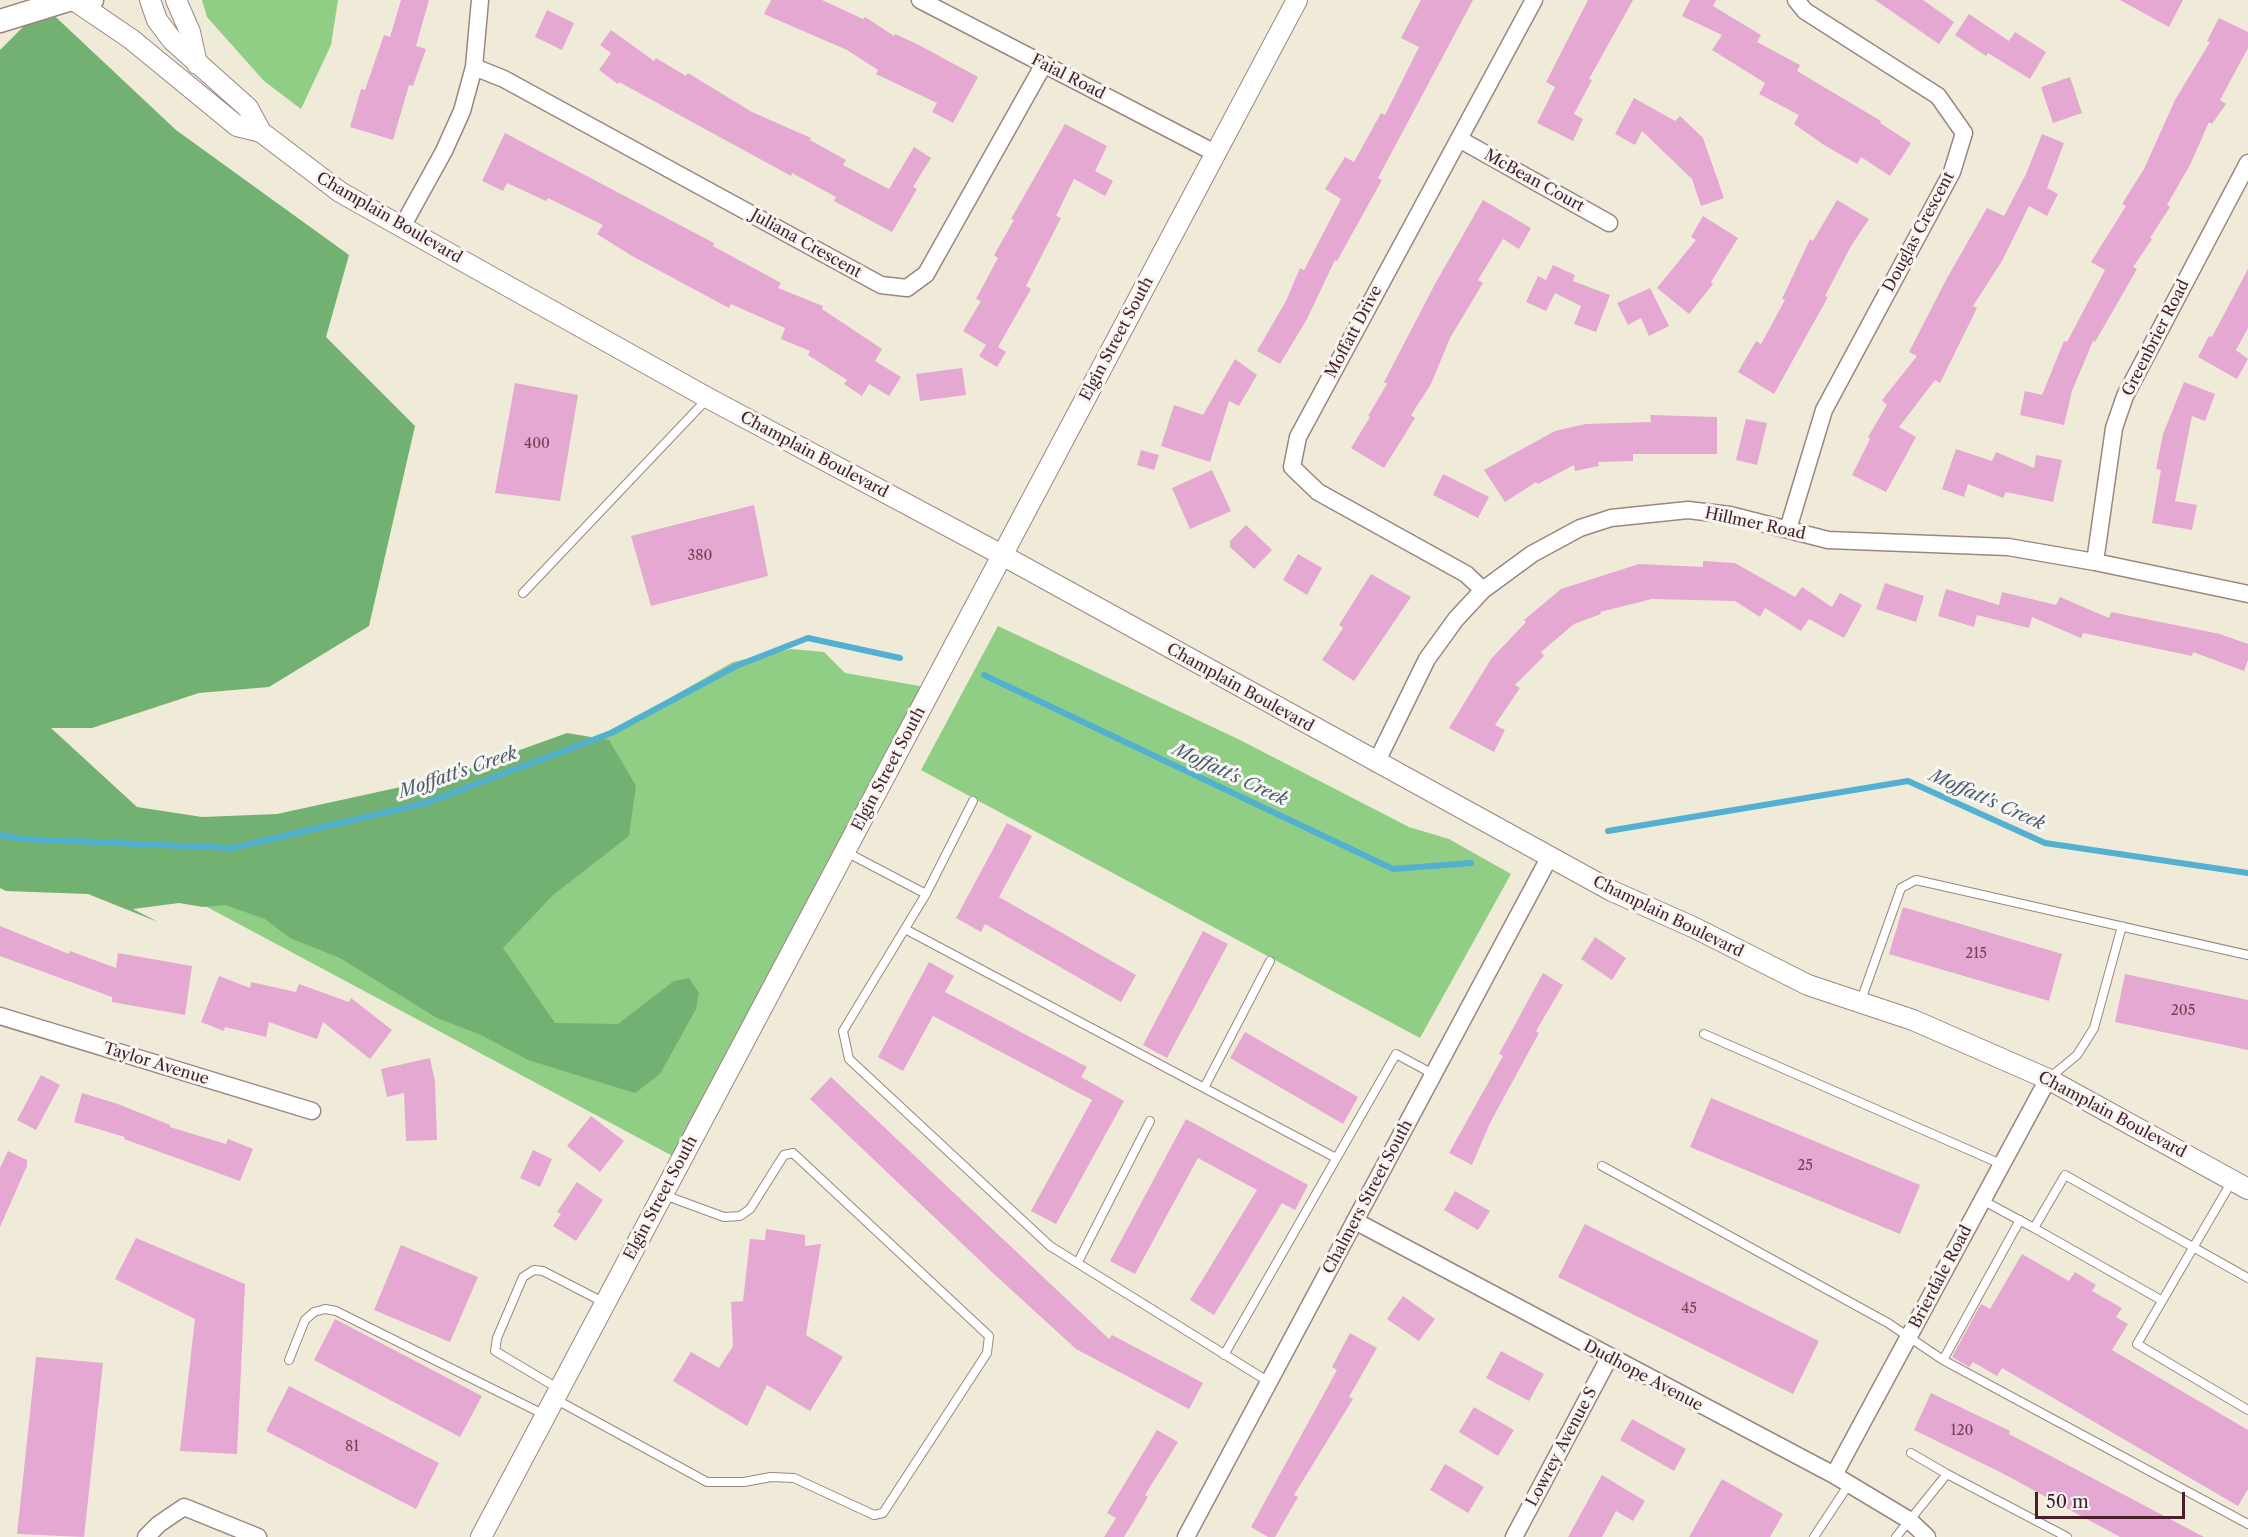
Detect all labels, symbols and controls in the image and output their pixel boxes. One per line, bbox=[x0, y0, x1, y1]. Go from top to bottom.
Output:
street label: Faial Road bbox=[1028, 50, 1108, 104]
street label: McBean Court bbox=[1481, 146, 1587, 216]
street label: Champlain Boulevard bbox=[313, 168, 465, 268]
street label: Douglas Crescent bbox=[1879, 169, 1959, 295]
street label: Juliana Crescent bbox=[747, 206, 865, 282]
street label: Elgin Street South bbox=[1076, 274, 1158, 404]
street label: Greenbrier Road bbox=[2118, 277, 2194, 399]
street label: Moffatt Drive bbox=[1322, 282, 1386, 382]
street label: Champlain Boulevard bbox=[737, 408, 891, 502]
house number: 400 bbox=[524, 436, 550, 452]
street label: Hillmer Road bbox=[1703, 504, 1807, 544]
house number: 380 bbox=[688, 548, 712, 564]
street label: Champlain Boulevard bbox=[1163, 640, 1317, 736]
street label: Elgin Street South bbox=[848, 704, 930, 834]
water label: Moffatt's Creek bbox=[1169, 739, 1291, 811]
water label: Moffatt's Creek bbox=[396, 743, 520, 803]
water label: Moffatt's Creek bbox=[1926, 765, 2048, 835]
street label: Champlain Boulevard bbox=[1590, 872, 1746, 962]
house number: 215 bbox=[1965, 946, 1987, 962]
house number: 205 bbox=[2171, 1003, 2195, 1019]
street label: Taylor Avenue bbox=[101, 1039, 211, 1089]
street label: Champlain Boulevard bbox=[2035, 1068, 2189, 1162]
street label: Chalmers Street South bbox=[1319, 1117, 1417, 1277]
street label: Elgin Street South bbox=[620, 1133, 702, 1263]
house number: 25 bbox=[1797, 1158, 1813, 1174]
street label: Brierdale Road bbox=[1906, 1222, 1976, 1332]
house number: 45 bbox=[1681, 1301, 1697, 1317]
street label: Dudhope Avenue bbox=[1580, 1336, 1706, 1416]
street label: Lowrey Avenue S bbox=[1523, 1384, 1601, 1510]
house number: 120 bbox=[1951, 1423, 1973, 1439]
house number: 81 bbox=[345, 1439, 359, 1455]
scale bar bbox=[2038, 1480, 2188, 1518]
text: 50 m bbox=[2046, 1491, 2089, 1513]

